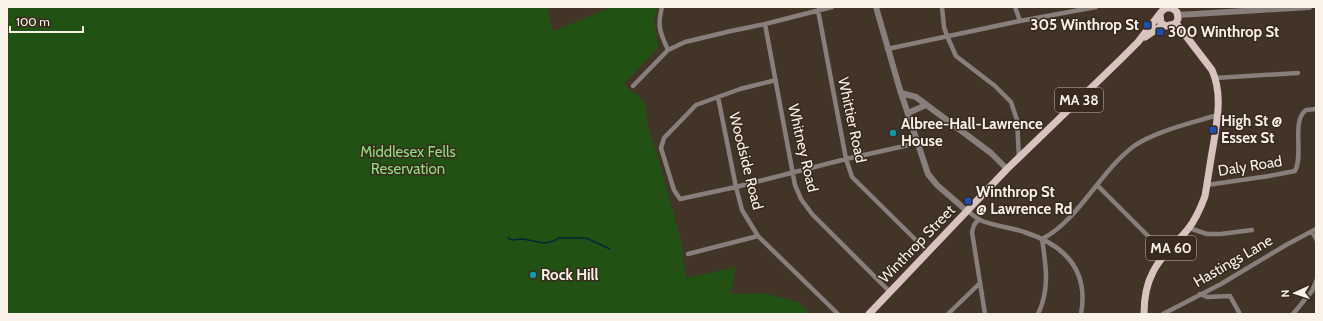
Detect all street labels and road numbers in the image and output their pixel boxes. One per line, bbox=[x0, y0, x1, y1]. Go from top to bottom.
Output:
street label: Whittier Road bbox=[834, 76, 870, 164]
road number: MA 38 bbox=[1055, 88, 1103, 112]
street label: Whitney Road bbox=[784, 102, 822, 194]
street label: Woodside Road bbox=[725, 110, 767, 212]
street label: Daly Road bbox=[1217, 152, 1283, 180]
street label: Winthrop Street bbox=[875, 201, 959, 287]
street label: Hastings Lane bbox=[1190, 231, 1276, 291]
road number: MA 60 bbox=[1146, 236, 1196, 260]

